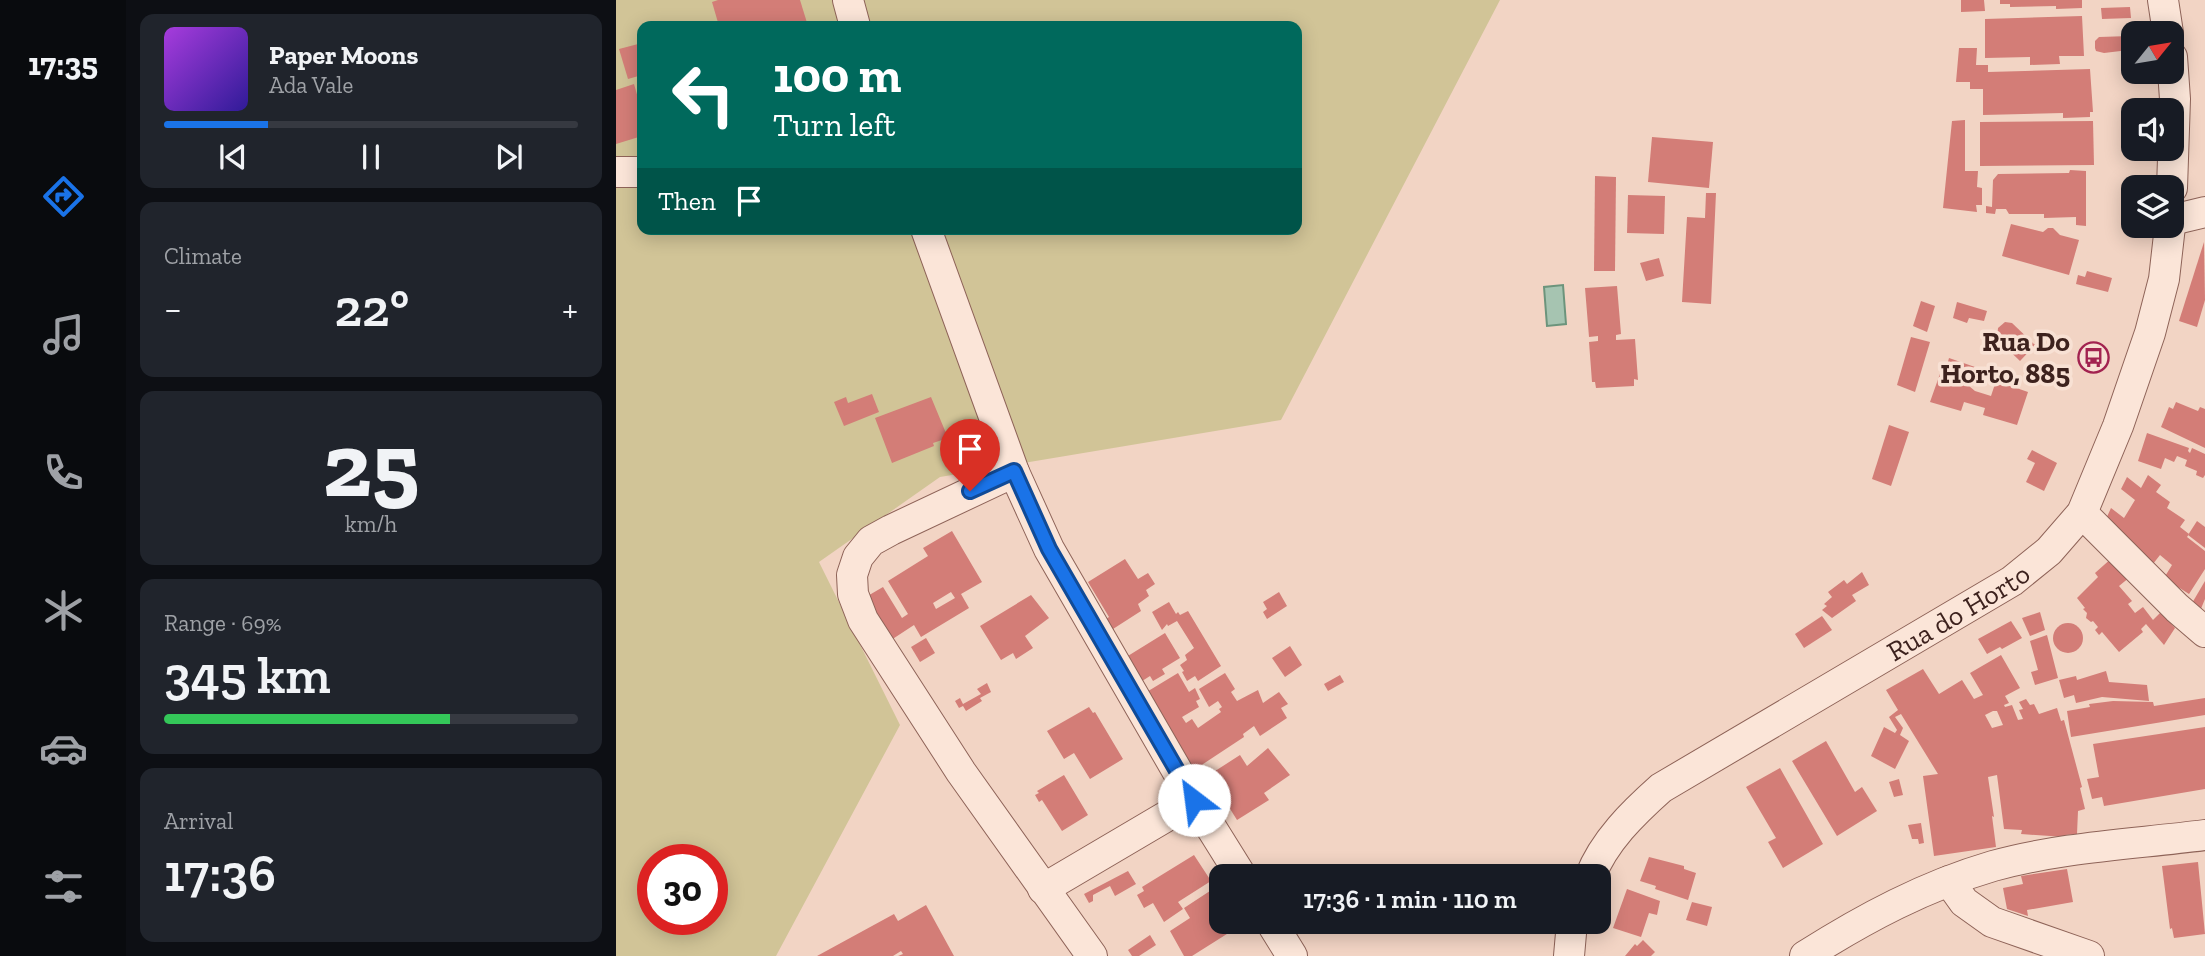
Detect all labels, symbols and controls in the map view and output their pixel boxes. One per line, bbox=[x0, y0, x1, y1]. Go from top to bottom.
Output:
north arrow bbox=[2121, 21, 2184, 84]
map controls bbox=[2121, 21, 2184, 238]
text: Paper Moons bbox=[269, 39, 418, 71]
text: 17:35 bbox=[28, 45, 98, 83]
text: 100 m bbox=[773, 46, 901, 105]
icon: left bbox=[658, 49, 749, 140]
text: Ada Vale bbox=[269, 71, 353, 99]
button: sound bbox=[2121, 98, 2184, 161]
text: Turn left bbox=[773, 106, 895, 144]
icon: previous bbox=[214, 138, 252, 176]
icon: pause bbox=[352, 138, 390, 176]
icon: next bbox=[490, 138, 528, 176]
icon: directions bbox=[39, 172, 88, 221]
button: layers bbox=[2121, 175, 2184, 238]
icon: arrive bbox=[730, 182, 768, 220]
text: Then bbox=[658, 185, 716, 217]
text: Climate bbox=[164, 242, 242, 270]
text: 22° bbox=[335, 277, 409, 339]
text: − bbox=[164, 286, 182, 332]
text: + bbox=[562, 286, 578, 332]
icon: music bbox=[39, 310, 88, 359]
place label: Rua Do Horto, 885 bbox=[1940, 325, 2070, 390]
bus stop icon: Rua Do Horto, 885 bbox=[2076, 340, 2110, 374]
text: 25 bbox=[323, 410, 419, 519]
pin bbox=[940, 419, 1000, 491]
icon: arrive bbox=[951, 430, 989, 468]
icon: phone bbox=[39, 448, 88, 497]
text: km/h bbox=[345, 510, 397, 538]
street label: Rua do Horto bbox=[1881, 557, 2037, 668]
icon: climate bbox=[39, 586, 88, 635]
text: Range · 69% bbox=[164, 609, 282, 637]
text: 345 km bbox=[164, 644, 331, 706]
icon: car bbox=[39, 724, 88, 773]
position arrow bbox=[1157, 763, 1231, 837]
text: Arrival bbox=[164, 807, 233, 835]
text: 17:36 bbox=[164, 842, 276, 904]
speed limit sign: 30 bbox=[637, 844, 728, 935]
icon: filters bbox=[39, 862, 88, 911]
text: 17:36 · 1 min · 110 m bbox=[1303, 883, 1517, 915]

